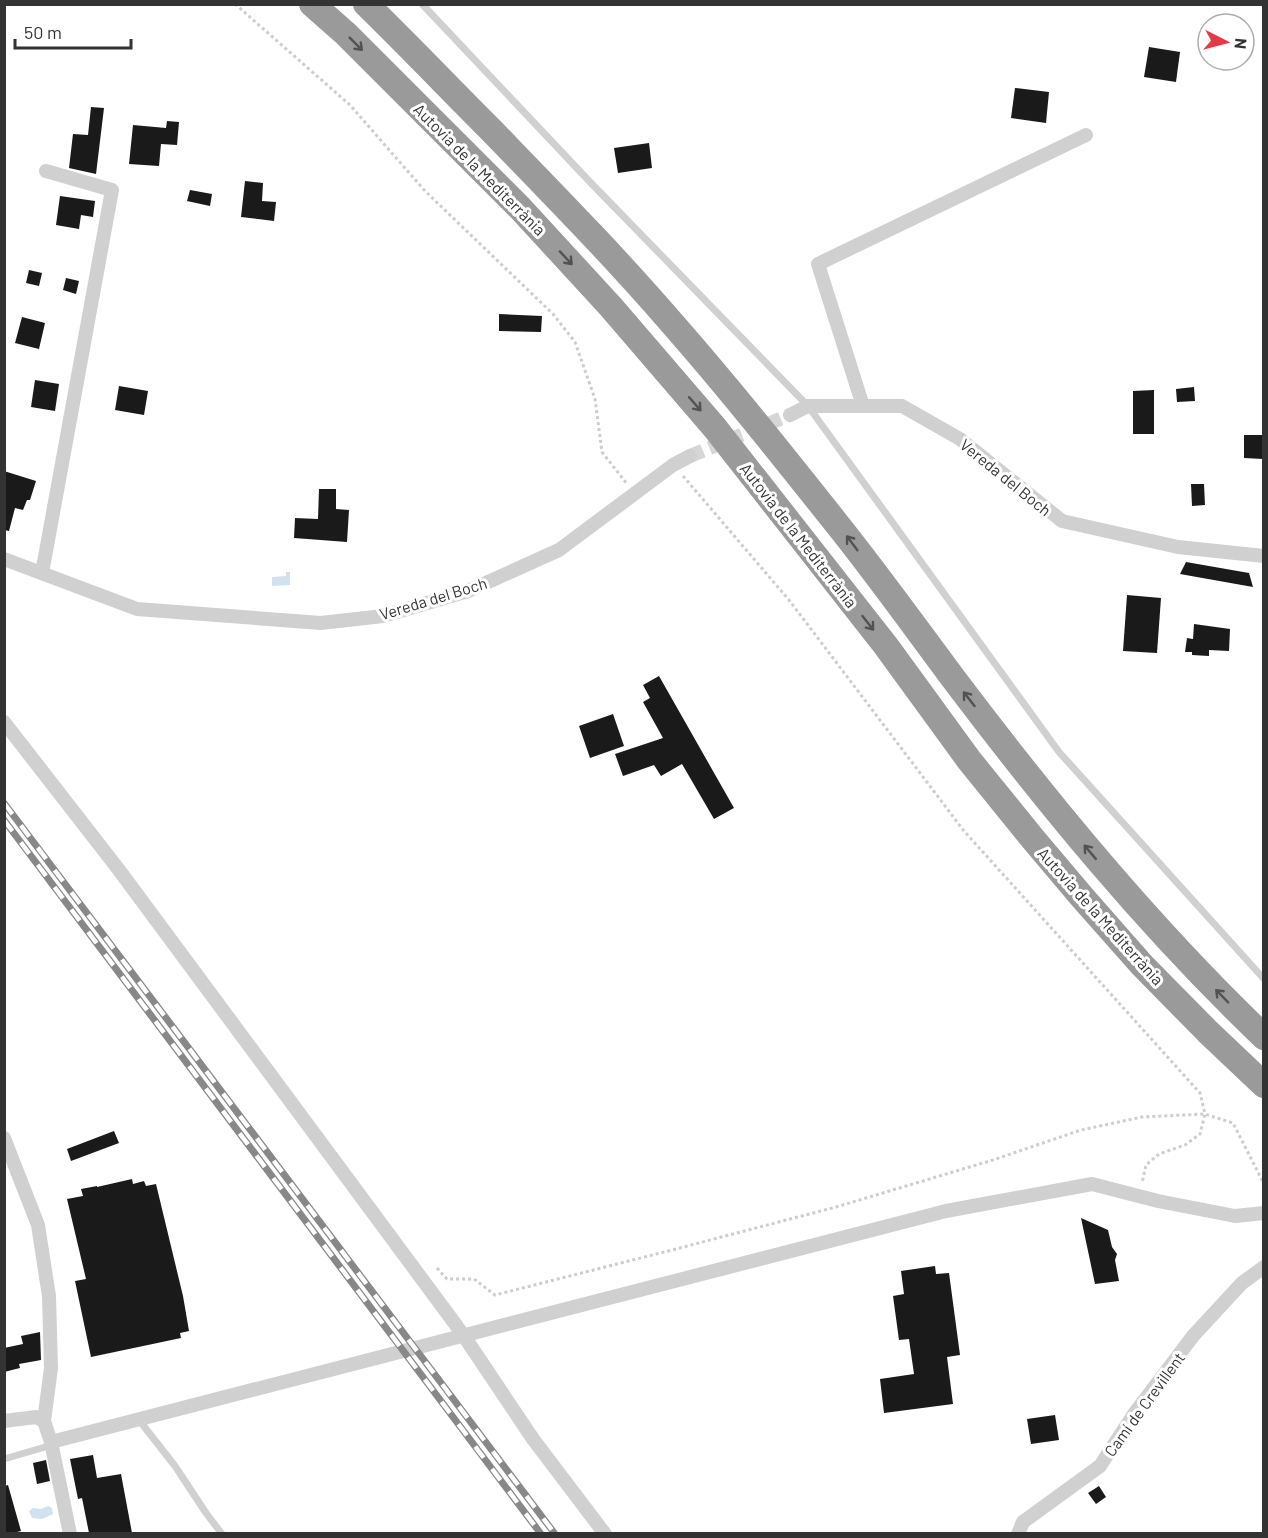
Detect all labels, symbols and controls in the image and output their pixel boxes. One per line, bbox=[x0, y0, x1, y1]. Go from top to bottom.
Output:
scale bar bbox=[15, 12, 130, 50]
north arrow bbox=[1196, 12, 1256, 72]
text: 50 m bbox=[24, 21, 62, 43]
one-way arrow bbox=[348, 36, 363, 51]
text: N bbox=[1231, 37, 1251, 50]
street label: Autovia de la Mediterrània bbox=[410, 99, 550, 239]
one-way arrow bbox=[559, 250, 573, 265]
one-way arrow bbox=[688, 396, 701, 412]
street label: Vereda del Boch bbox=[957, 435, 1055, 519]
street label: Autovia de la Mediterrània bbox=[737, 459, 861, 611]
one-way arrow bbox=[846, 535, 859, 551]
street label: Vereda del Boch bbox=[377, 573, 489, 623]
one-way arrow bbox=[861, 615, 874, 631]
one-way arrow bbox=[963, 691, 976, 707]
street label: Autovia de la Mediterrània bbox=[1034, 843, 1168, 989]
one-way arrow bbox=[1084, 844, 1097, 860]
one-way arrow bbox=[1214, 988, 1229, 1003]
street label: Camí de Crevillent bbox=[1100, 1348, 1188, 1460]

